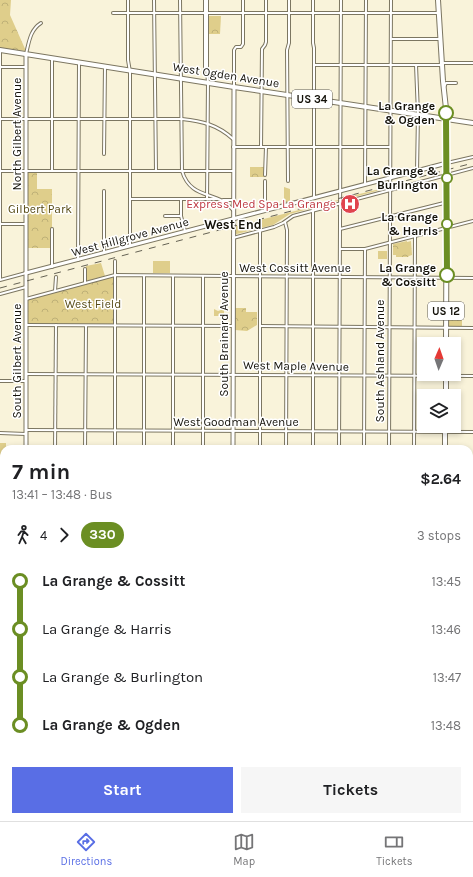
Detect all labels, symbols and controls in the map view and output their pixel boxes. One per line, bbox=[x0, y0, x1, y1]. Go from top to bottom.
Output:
street label: West Ogden Avenue bbox=[172, 60, 280, 90]
street label: North Gilbert Avenue bbox=[10, 78, 24, 190]
road number: US 34 bbox=[292, 90, 332, 108]
place label: La Grange & Ogden bbox=[378, 99, 435, 127]
marker: La Grange & Ogden bbox=[438, 105, 454, 121]
place label: La Grange & Burlington bbox=[367, 164, 438, 192]
marker: La Grange & Burlington bbox=[441, 172, 453, 184]
hospital icon: Express Med Spa La Grange bbox=[339, 193, 361, 215]
place label: Express Med Spa La Grange bbox=[186, 197, 336, 211]
park label: Gilbert Park bbox=[8, 202, 72, 216]
place label: La Grange & Harris bbox=[381, 210, 438, 238]
street label: West Hillgrove Avenue bbox=[70, 215, 190, 259]
district label: West End bbox=[204, 217, 262, 232]
marker: La Grange & Harris bbox=[441, 218, 453, 230]
street label: West Cossitt Avenue bbox=[239, 261, 351, 275]
place label: La Grange & Cossitt bbox=[379, 261, 436, 289]
marker: La Grange & Cossitt bbox=[439, 267, 455, 283]
street label: South Brainard Avenue bbox=[217, 271, 231, 397]
park label: West Field bbox=[65, 297, 121, 311]
street label: South Ashland Avenue bbox=[373, 300, 387, 422]
road number: US 12 bbox=[428, 302, 464, 320]
street label: South Gilbert Avenue bbox=[10, 304, 24, 418]
north arrow bbox=[417, 337, 461, 381]
map controls bbox=[417, 337, 461, 433]
street label: West Maple Avenue bbox=[243, 358, 349, 374]
button: layers bbox=[417, 389, 461, 433]
street label: West Goodman Avenue bbox=[173, 415, 299, 429]
text: 7 min bbox=[12, 459, 70, 485]
text: $2.64 bbox=[420, 470, 461, 488]
text: 13:41 – 13:48 · Bus bbox=[12, 487, 112, 502]
icon: walk bbox=[12, 524, 34, 546]
icon: forward bbox=[53, 524, 75, 546]
text: 330 bbox=[89, 526, 116, 543]
text: 4 bbox=[40, 528, 47, 543]
text: 3 stops bbox=[417, 528, 461, 543]
text: La Grange & Cossitt bbox=[42, 572, 185, 590]
text: 13:45 bbox=[431, 574, 461, 589]
text: La Grange & Harris bbox=[42, 620, 172, 638]
text: 13:46 bbox=[431, 622, 461, 637]
text: La Grange & Burlington bbox=[42, 668, 203, 686]
text: 13:47 bbox=[433, 670, 461, 685]
text: La Grange & Ogden bbox=[42, 716, 180, 734]
text: 13:48 bbox=[431, 718, 461, 733]
button: Start bbox=[12, 767, 233, 813]
button: Tickets bbox=[241, 767, 461, 813]
tab: Directions bbox=[61, 831, 112, 868]
tab: Map bbox=[233, 831, 255, 868]
tab: Tickets bbox=[376, 831, 412, 868]

